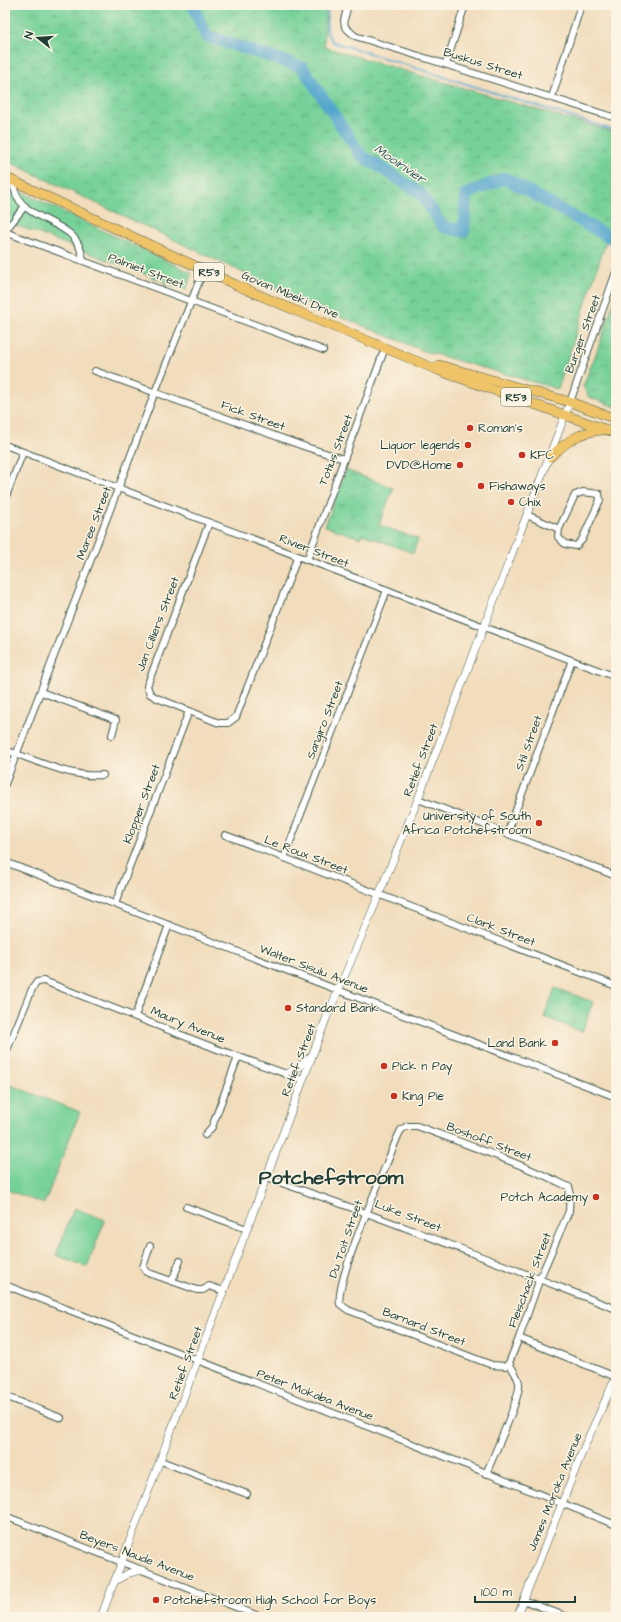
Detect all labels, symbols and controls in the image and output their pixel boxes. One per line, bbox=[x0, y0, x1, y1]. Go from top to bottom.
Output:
north arrow bbox=[18, 18, 58, 58]
text: N bbox=[21, 30, 37, 41]
street label: Buskus Street bbox=[441, 44, 525, 84]
water label: Mooirivier bbox=[370, 140, 431, 189]
street label: Palmiet Street bbox=[106, 249, 187, 293]
road number: R53 bbox=[194, 263, 224, 281]
street label: Govan Mbeki Drive bbox=[239, 267, 342, 323]
street label: Burger Street bbox=[561, 292, 606, 376]
road number: R53 bbox=[501, 388, 531, 406]
street label: Fick Street bbox=[219, 397, 287, 435]
street label: Totius Street bbox=[315, 412, 357, 488]
place label: Roman's bbox=[478, 420, 523, 437]
marker: Roman's bbox=[465, 423, 475, 433]
place label: Liquor legends bbox=[380, 437, 460, 455]
marker: Liquor legends bbox=[463, 440, 473, 450]
place label: KFC bbox=[530, 447, 555, 464]
marker: KFC bbox=[517, 450, 527, 460]
place label: DVD@Home bbox=[387, 457, 453, 474]
marker: DVD@Home bbox=[455, 460, 465, 470]
place label: Fishaways bbox=[489, 478, 546, 496]
marker: Fishaways bbox=[476, 481, 486, 491]
street label: Maree Street bbox=[72, 484, 116, 562]
place label: Chix bbox=[519, 494, 541, 511]
marker: Chix bbox=[506, 497, 516, 507]
street label: Rivier Street bbox=[277, 530, 351, 572]
street label: Jan Cilliers Street bbox=[132, 574, 184, 674]
street label: Sangiro Street bbox=[302, 678, 349, 762]
street label: Stil Street bbox=[511, 713, 547, 773]
street label: Retief Street bbox=[399, 721, 443, 799]
street label: Klopper Street bbox=[119, 762, 165, 846]
place label: University of South Africa Potchefstroom bbox=[403, 808, 532, 839]
marker: University of South Africa Potchefstroom bbox=[534, 818, 544, 828]
street label: Le Roux Street bbox=[262, 831, 350, 879]
street label: Clark Street bbox=[464, 909, 538, 951]
street label: Walter Sisulu Avenue bbox=[257, 940, 371, 998]
place label: Standard Bank bbox=[296, 1000, 379, 1017]
street label: Maury Avenue bbox=[148, 1002, 228, 1049]
marker: Standard Bank bbox=[283, 1003, 293, 1013]
street label: Retief Street bbox=[277, 1021, 321, 1099]
place label: Land Bank bbox=[488, 1035, 548, 1052]
marker: Land Bank bbox=[550, 1038, 560, 1048]
place label: Pick n Pay bbox=[392, 1058, 453, 1076]
marker: Pick n Pay bbox=[379, 1061, 389, 1071]
place label: King Pie bbox=[402, 1088, 445, 1106]
marker: King Pie bbox=[389, 1091, 399, 1101]
street label: Boshoff Street bbox=[444, 1118, 534, 1166]
district label: Potchefstroom bbox=[259, 1164, 404, 1192]
place label: Potch Academy bbox=[500, 1189, 588, 1207]
marker: Potch Academy bbox=[591, 1192, 601, 1202]
street label: Luke Street bbox=[372, 1196, 444, 1237]
street label: Du Toit Street bbox=[325, 1198, 367, 1280]
street label: Fleischack Street bbox=[504, 1230, 556, 1330]
street label: Barnard Street bbox=[380, 1303, 468, 1351]
street label: Retief Street bbox=[165, 1324, 207, 1402]
street label: Peter Mokaba Avenue bbox=[254, 1365, 376, 1425]
street label: James Moroka Avenue bbox=[523, 1430, 587, 1554]
street label: Beyers Naude Avenue bbox=[77, 1526, 197, 1587]
scale bar bbox=[475, 1578, 575, 1604]
text: 100 m bbox=[481, 1584, 512, 1601]
place label: Potchefstroom High School for Boys bbox=[164, 1592, 376, 1610]
marker: Potchefstroom High School for Boys bbox=[151, 1595, 161, 1605]

